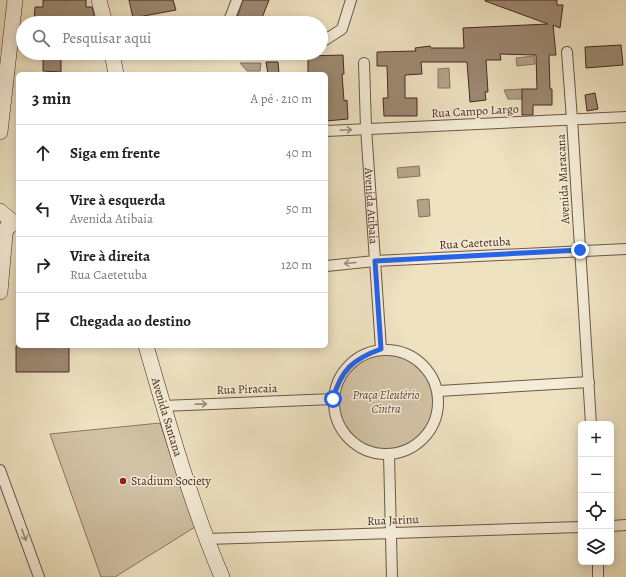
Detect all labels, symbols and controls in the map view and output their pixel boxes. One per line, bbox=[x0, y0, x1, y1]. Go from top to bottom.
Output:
search box bbox=[16, 16, 328, 60]
icon: search bbox=[30, 27, 52, 49]
text: Pesquisar aqui bbox=[62, 28, 151, 48]
text: 3 min bbox=[32, 87, 71, 110]
text: A pé · 210 m bbox=[250, 90, 312, 107]
street label: Rua Campo Largo bbox=[431, 101, 519, 121]
one-way arrow bbox=[339, 126, 352, 133]
street label: Avenida Maracana bbox=[553, 133, 573, 225]
icon: ahead bbox=[32, 142, 54, 164]
text: Siga em frente bbox=[70, 143, 160, 163]
text: 40 m bbox=[286, 144, 312, 161]
street label: Avenida Atibaia bbox=[361, 166, 382, 245]
text: Vire à esquerda bbox=[70, 190, 166, 210]
icon: left bbox=[32, 198, 54, 220]
text: 50 m bbox=[286, 200, 312, 217]
text: Avenida Atibaia bbox=[70, 210, 153, 227]
street label: Rua Caetetuba bbox=[439, 233, 511, 253]
route end bbox=[571, 241, 589, 259]
text: Vire à direita bbox=[70, 246, 150, 266]
icon: right bbox=[32, 254, 54, 276]
text: 120 m bbox=[281, 256, 312, 273]
one-way arrow bbox=[344, 260, 357, 267]
text: Rua Caetetuba bbox=[70, 266, 147, 283]
icon: arrive bbox=[32, 310, 54, 332]
text: Chegada ao destino bbox=[70, 311, 191, 331]
street label: Avenida Santana bbox=[147, 375, 186, 459]
street label: Rua Piracaia bbox=[216, 380, 278, 398]
park label: Praça Eleutério Cintra bbox=[352, 387, 420, 417]
route start bbox=[324, 390, 342, 408]
one-way arrow bbox=[194, 400, 207, 408]
map controls bbox=[578, 421, 614, 565]
button: + bbox=[578, 421, 614, 457]
button: − bbox=[578, 457, 614, 493]
place label: Stadium Society bbox=[131, 473, 211, 489]
marker: Stadium Society bbox=[118, 476, 128, 486]
button: locate bbox=[578, 493, 614, 529]
street label: Rua Jarinu bbox=[367, 511, 420, 529]
one-way arrow bbox=[20, 528, 28, 540]
button: layers bbox=[578, 529, 614, 565]

